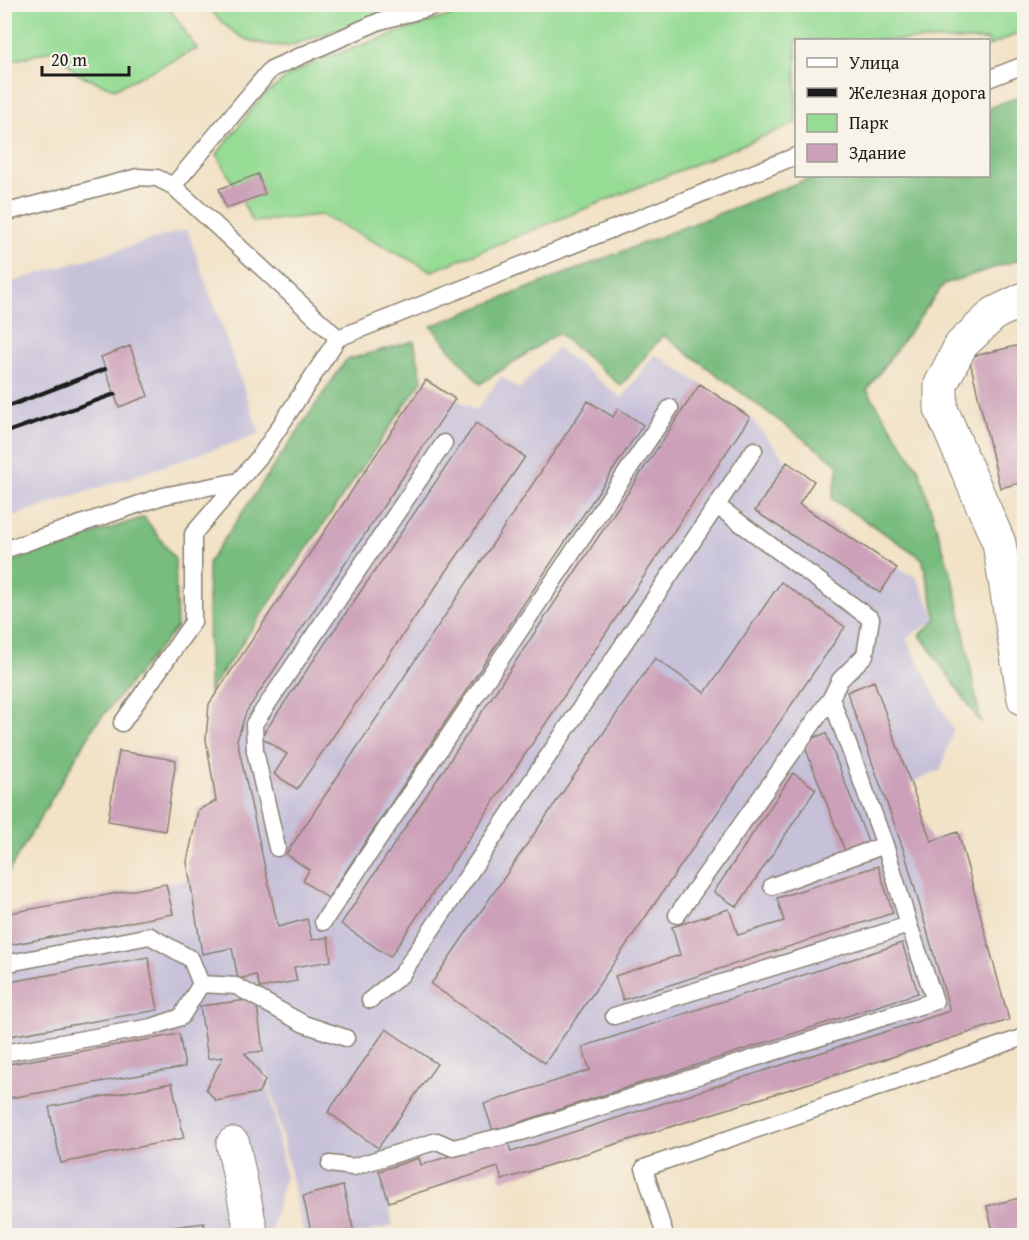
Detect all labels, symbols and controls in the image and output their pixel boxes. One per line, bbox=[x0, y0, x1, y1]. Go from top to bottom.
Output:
scale bar bbox=[42, 39, 129, 77]
legend bbox=[795, 39, 990, 177]
text: 20 m bbox=[51, 46, 87, 73]
text: Улица bbox=[849, 49, 900, 76]
text: Железная дорога bbox=[848, 79, 986, 106]
text: Парк bbox=[849, 109, 889, 136]
text: Здание bbox=[849, 139, 906, 166]

